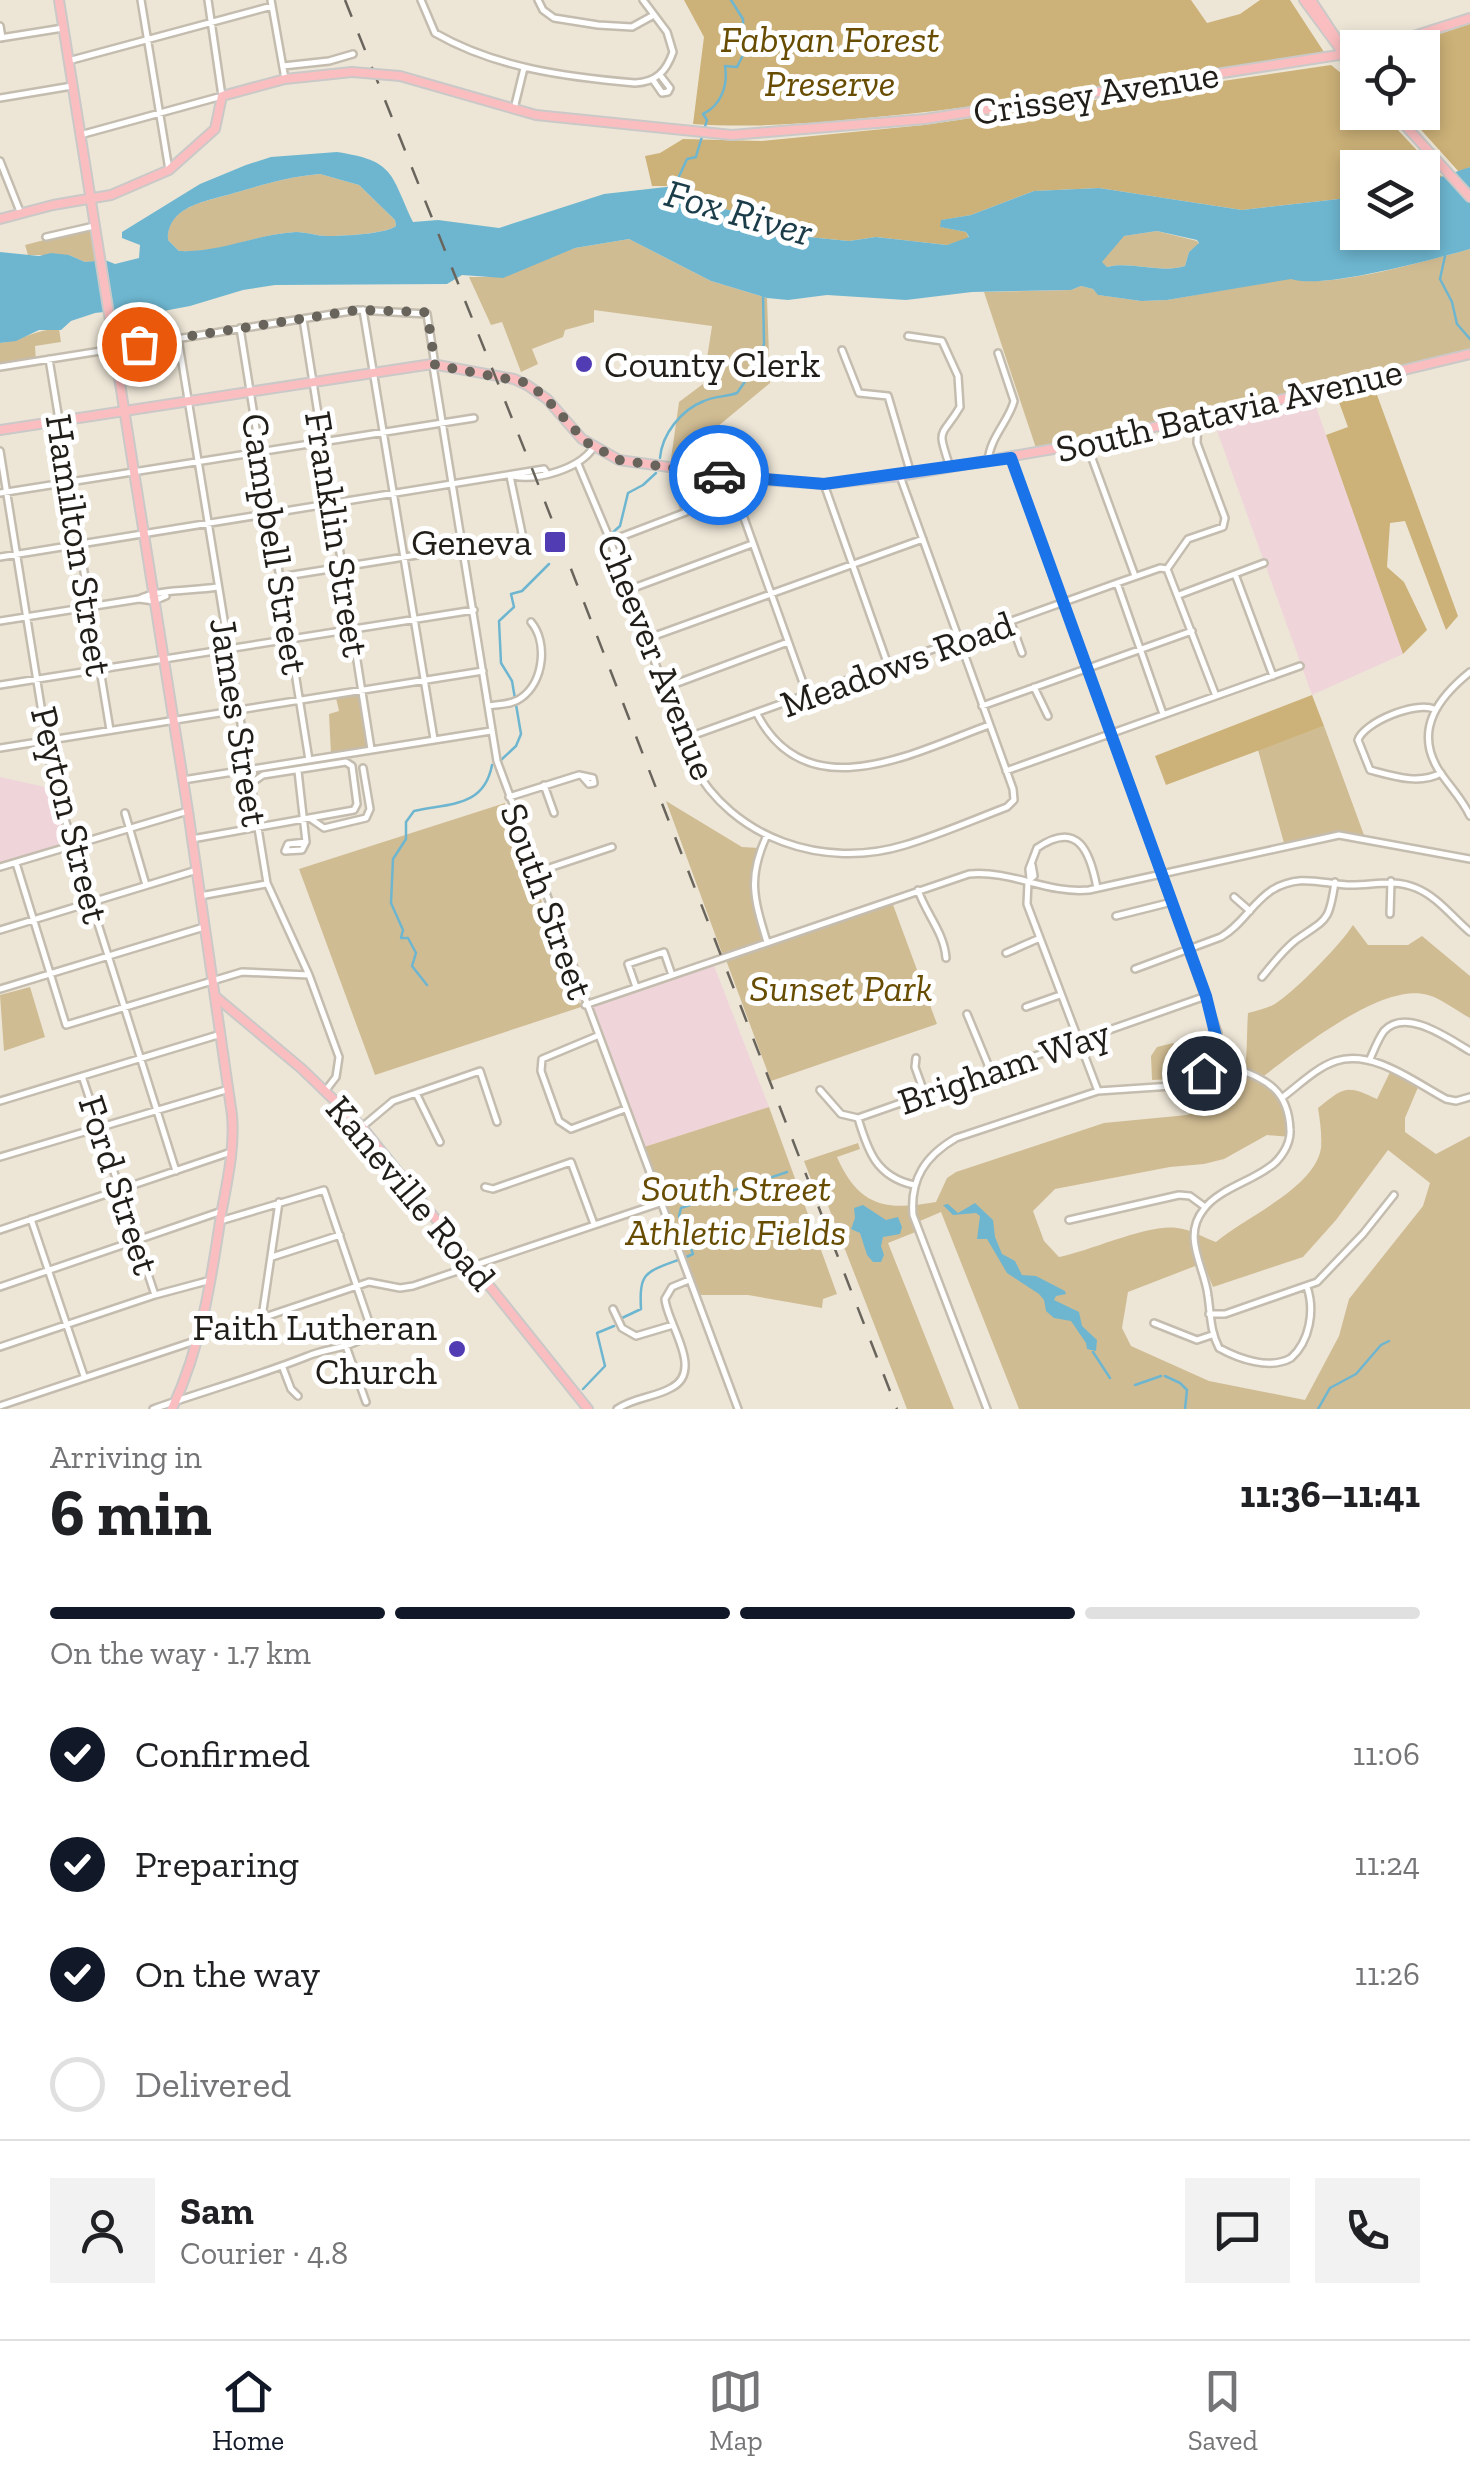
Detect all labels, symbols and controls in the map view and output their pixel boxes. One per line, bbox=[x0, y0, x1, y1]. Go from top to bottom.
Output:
park label: Fabyan Forest Preserve bbox=[720, 16, 940, 106]
map controls bbox=[1340, 30, 1440, 250]
button: locate bbox=[1340, 30, 1440, 130]
street label: Crissey Avenue bbox=[970, 51, 1222, 135]
button: layers bbox=[1340, 150, 1440, 250]
water label: Fox River bbox=[660, 168, 818, 256]
pin bbox=[97, 302, 182, 387]
icon: bag bbox=[112, 317, 167, 372]
place label: County Clerk bbox=[604, 341, 821, 387]
street label: South Batavia Avenue bbox=[1051, 348, 1407, 472]
marker: County Clerk bbox=[573, 353, 595, 375]
street label: Franklin Street bbox=[295, 408, 379, 660]
street label: Campbell Street bbox=[232, 410, 318, 678]
street label: Hamilton Street bbox=[36, 411, 122, 679]
courier bbox=[669, 425, 769, 525]
icon: car bbox=[692, 448, 747, 503]
place label: Geneva bbox=[411, 519, 532, 565]
street label: Cheever Avenue bbox=[587, 528, 727, 786]
marker: Geneva bbox=[542, 529, 568, 555]
street label: Meadows Road bbox=[774, 601, 1020, 727]
street label: James Street bbox=[200, 614, 278, 830]
street label: Peyton Street bbox=[21, 702, 119, 928]
street label: South Street bbox=[490, 797, 604, 1005]
park label: Sunset Park bbox=[749, 965, 933, 1011]
street label: Brigham Way bbox=[892, 1009, 1116, 1125]
pin bbox=[1162, 1031, 1247, 1116]
icon: home bbox=[1177, 1046, 1232, 1101]
street label: Kaneville Road bbox=[316, 1086, 506, 1300]
street label: Ford Street bbox=[68, 1090, 170, 1280]
park label: South Street Athletic Fields bbox=[625, 1165, 846, 1255]
place label: Faith Lutheran Church bbox=[193, 1304, 437, 1394]
marker: Faith Lutheran Church bbox=[446, 1338, 468, 1360]
text: Arriving in bbox=[50, 1438, 202, 1476]
text: 11:36–11:41 bbox=[1240, 1471, 1420, 1517]
text: 6 min bbox=[50, 1474, 212, 1552]
text: On the way · 1.7 km bbox=[50, 1634, 311, 1672]
icon: check bbox=[50, 1727, 105, 1782]
text: Confirmed bbox=[135, 1731, 310, 1777]
text: 11:06 bbox=[1353, 1735, 1420, 1773]
icon: check bbox=[50, 1837, 105, 1892]
text: Preparing bbox=[135, 1841, 299, 1887]
text: 11:24 bbox=[1354, 1845, 1420, 1883]
icon: check bbox=[50, 1947, 105, 2002]
text: On the way bbox=[135, 1951, 320, 1997]
text: 11:26 bbox=[1355, 1955, 1420, 1993]
text: Delivered bbox=[135, 2061, 291, 2107]
button: person bbox=[50, 2178, 155, 2283]
button: chat bbox=[1185, 2178, 1290, 2283]
button: phone bbox=[1315, 2178, 1420, 2283]
text: Sam bbox=[180, 2188, 254, 2234]
text: Courier · 4.8 bbox=[180, 2234, 348, 2272]
tab: Home bbox=[212, 2364, 284, 2457]
tab: Map bbox=[708, 2364, 763, 2457]
tab: Saved bbox=[1188, 2364, 1258, 2457]

